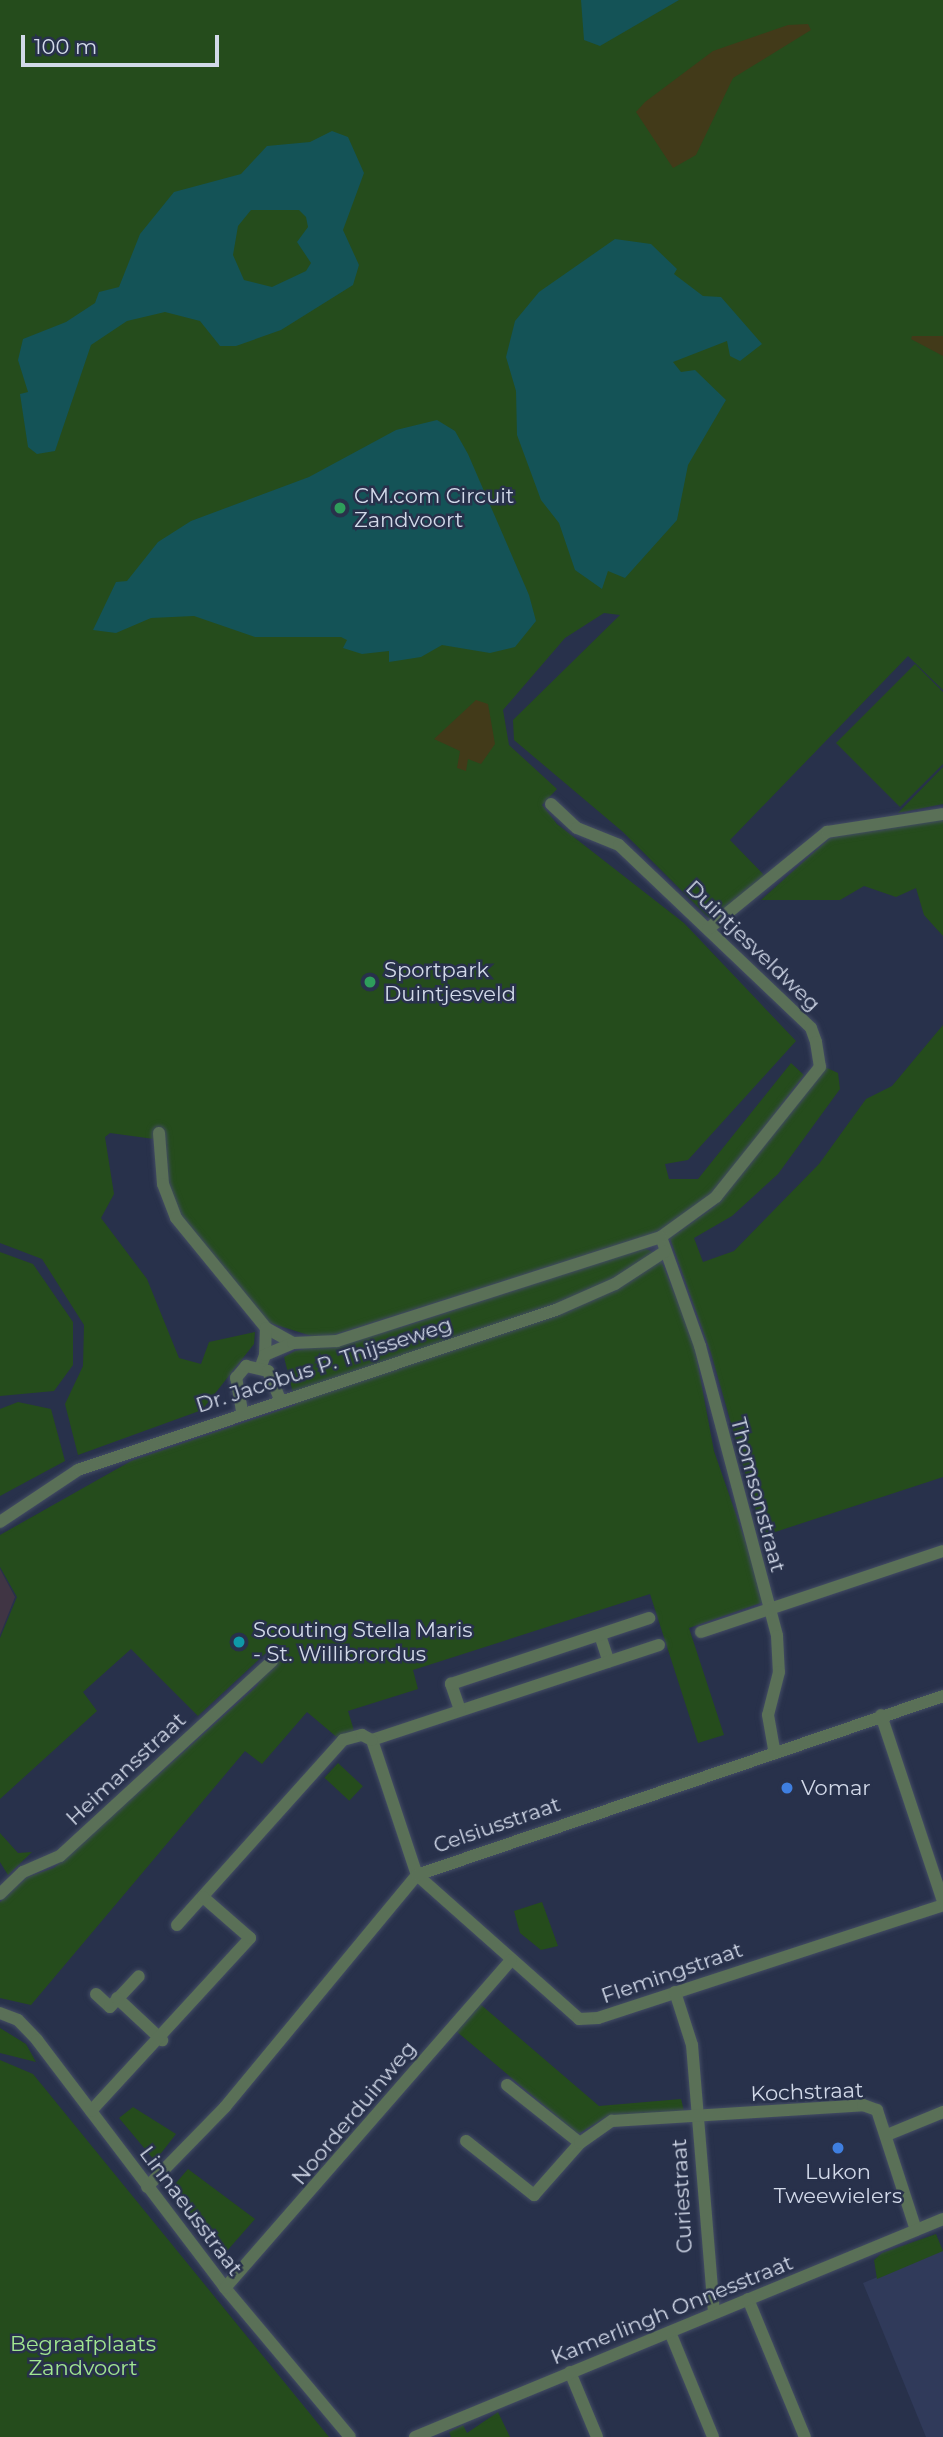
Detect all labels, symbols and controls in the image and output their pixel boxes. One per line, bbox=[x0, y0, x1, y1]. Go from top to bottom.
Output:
scale bar bbox=[24, 21, 222, 65]
text: 100 m bbox=[34, 34, 97, 59]
place label: CM.com Circuit Zandvoort bbox=[354, 483, 514, 533]
marker: CM.com Circuit Zandvoort bbox=[332, 500, 348, 516]
street label: Duintjesveldweg bbox=[681, 875, 825, 1017]
place label: Sportpark Duintjesveld bbox=[384, 957, 516, 1007]
marker: Sportpark Duintjesveld bbox=[362, 974, 378, 990]
street label: Dr. Jacobus P. Thijsseweg bbox=[193, 1312, 455, 1418]
street label: Thomsonstraat bbox=[725, 1415, 791, 1575]
place label: Scouting Stella Maris - St. Willibrordus bbox=[253, 1617, 473, 1667]
marker: Scouting Stella Maris - St. Willibrordus bbox=[231, 1634, 247, 1650]
street label: Heimansstraat bbox=[61, 1707, 191, 1831]
place label: Vomar bbox=[801, 1775, 871, 1801]
marker: Vomar bbox=[779, 1780, 795, 1796]
street label: Celsiusstraat bbox=[430, 1791, 564, 1859]
street label: Flemingstraat bbox=[598, 1937, 746, 2009]
street label: Noorderduinweg bbox=[287, 2036, 421, 2190]
street label: Kochstraat bbox=[750, 2077, 864, 2107]
street label: Curiestraat bbox=[666, 2138, 698, 2254]
marker: Lukon Tweewielers bbox=[830, 2140, 846, 2156]
street label: Linnaeusstraat bbox=[134, 2141, 248, 2281]
place label: Lukon Tweewielers bbox=[774, 2159, 902, 2209]
street label: Kamerlingh Onnesstraat bbox=[547, 2250, 797, 2370]
park label: Begraafplaats Zandvoort bbox=[10, 2331, 156, 2381]

